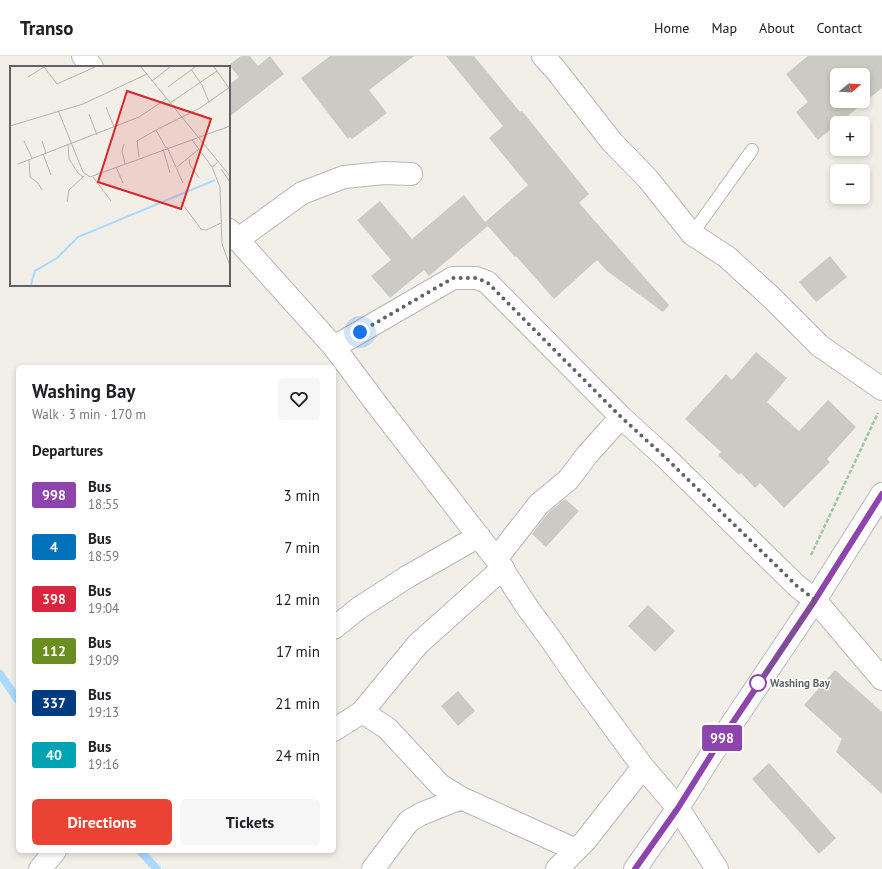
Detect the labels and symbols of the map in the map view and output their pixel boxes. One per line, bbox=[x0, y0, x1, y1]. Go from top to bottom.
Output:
inset map bbox=[10, 66, 230, 286]
north arrow bbox=[830, 68, 870, 108]
your location bbox=[350, 322, 370, 342]
marker: Washing Bay bbox=[749, 674, 767, 692]
place label: Washing Bay bbox=[770, 676, 831, 690]
line badge: 998 bbox=[699, 725, 745, 751]

